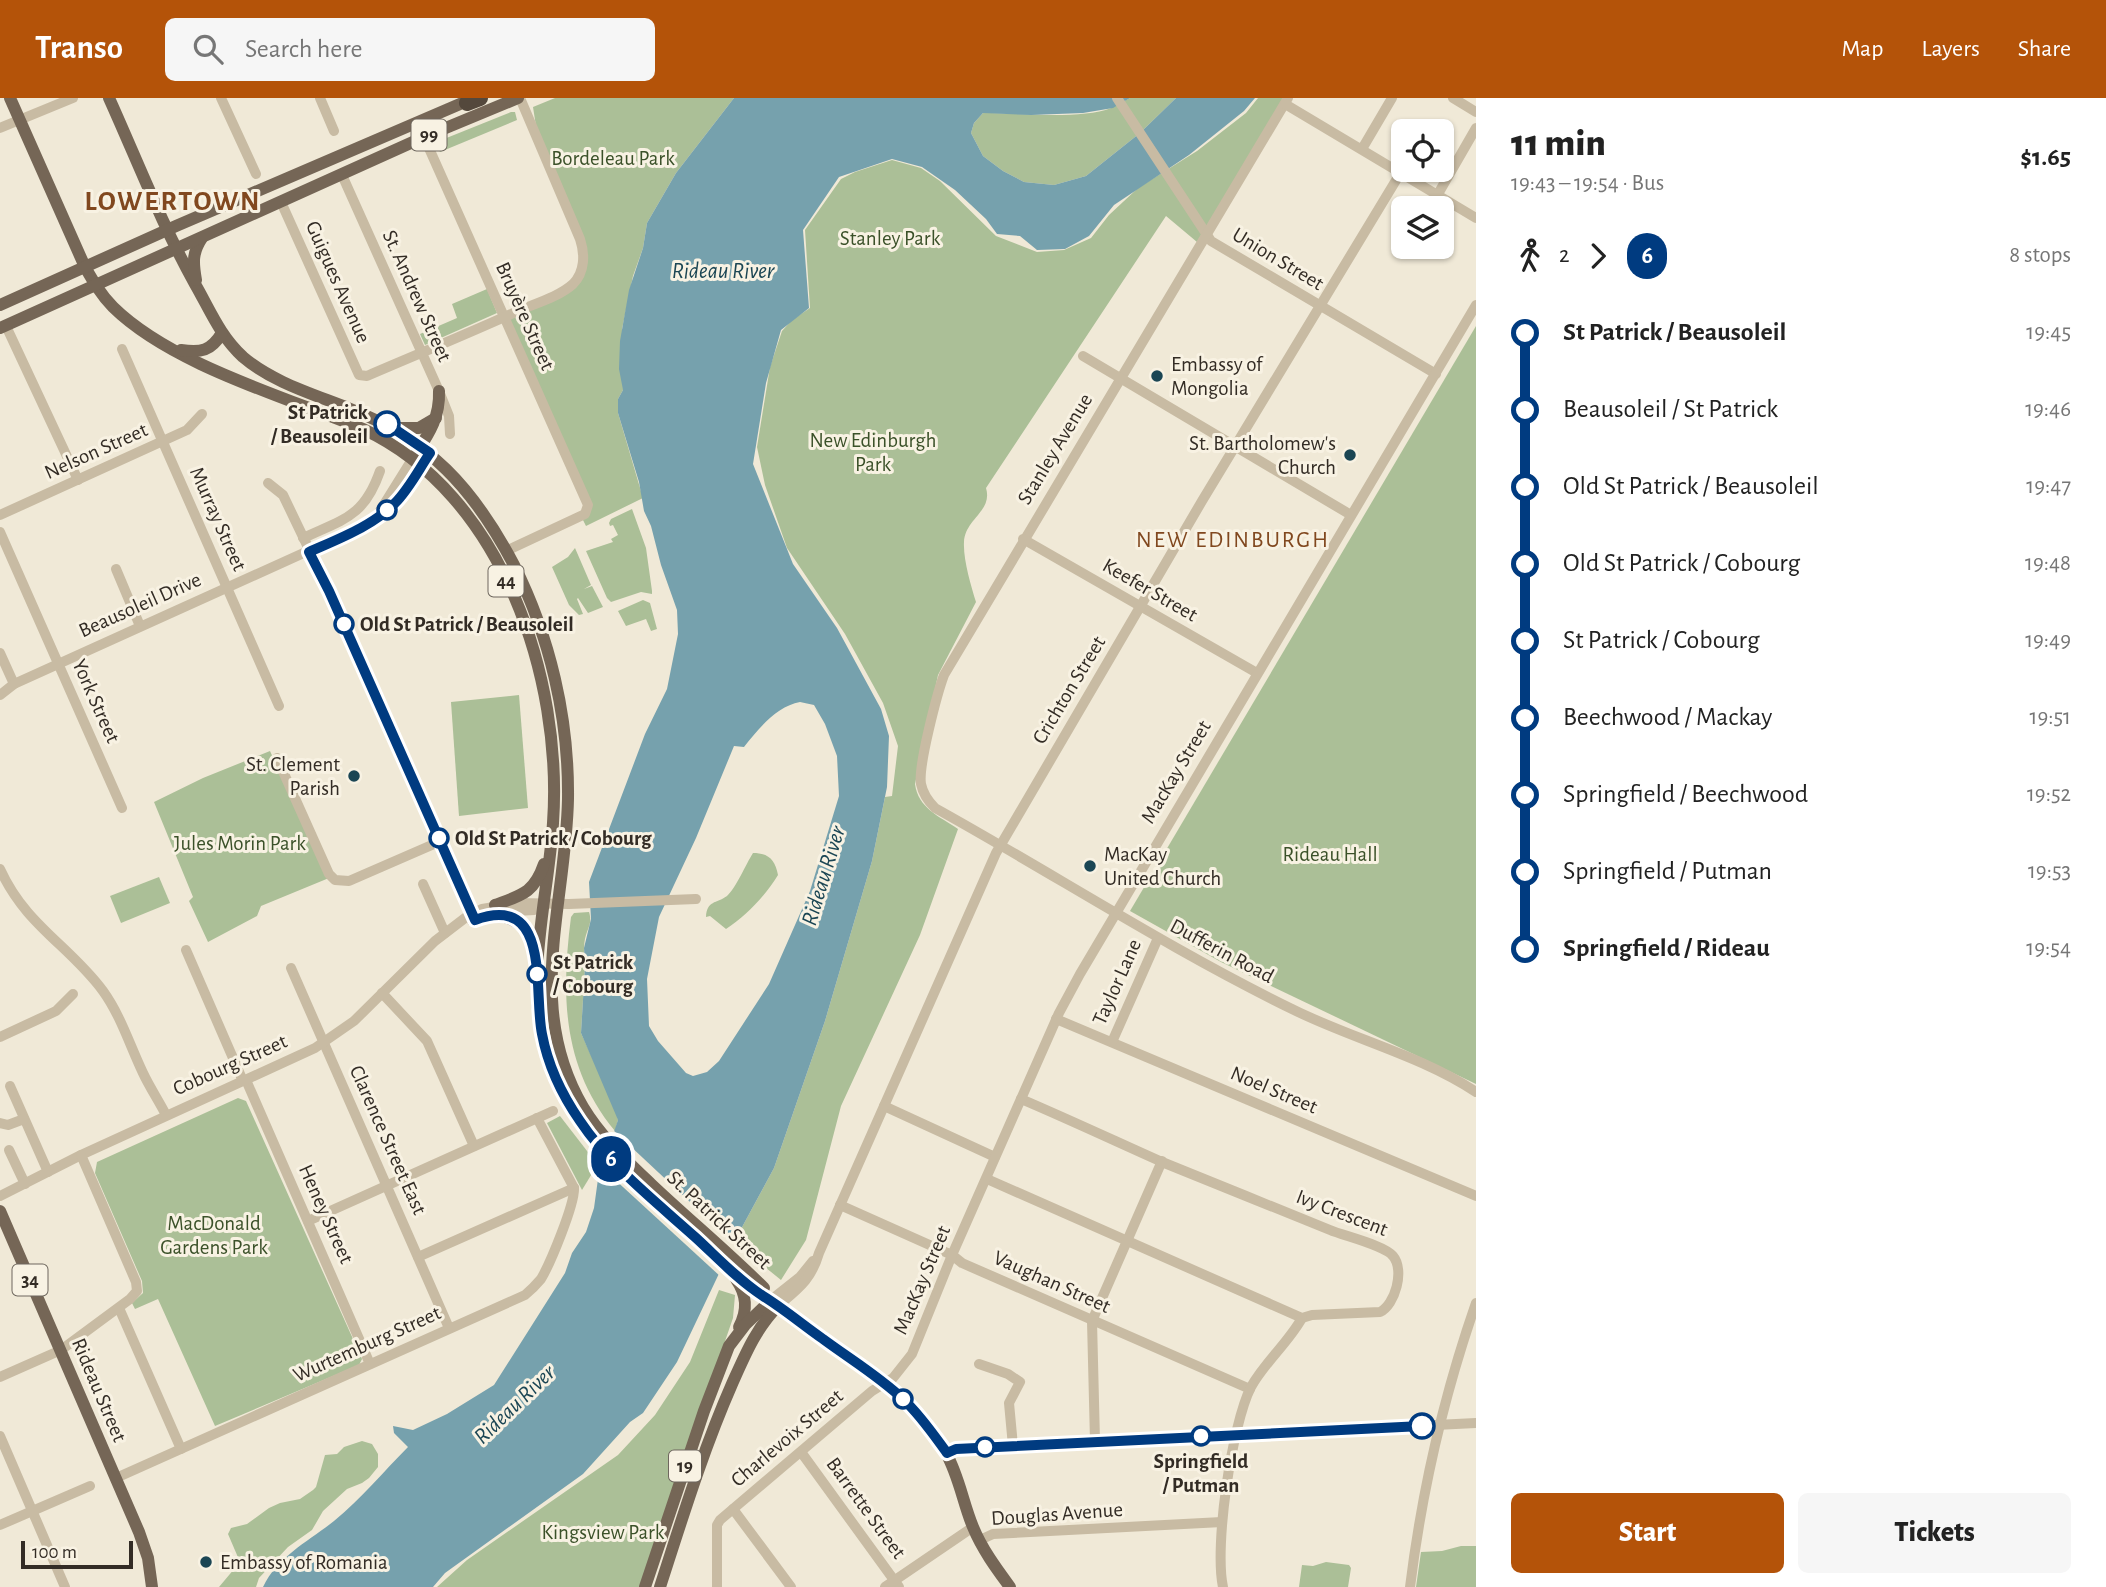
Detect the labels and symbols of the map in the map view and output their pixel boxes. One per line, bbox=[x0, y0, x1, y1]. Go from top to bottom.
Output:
road number: 99 bbox=[412, 120, 446, 150]
park label: Bordeleau Park bbox=[551, 148, 675, 169]
district label: LOWERTOWN bbox=[84, 188, 262, 216]
street label: Guigues Avenue bbox=[302, 218, 374, 346]
street label: Union Street bbox=[1229, 224, 1328, 295]
street label: St. Andrew Street bbox=[379, 227, 455, 365]
park label: Stanley Park bbox=[840, 228, 941, 249]
street label: Bruyère Street bbox=[492, 259, 558, 374]
water label: Rideau River bbox=[672, 260, 775, 283]
place label: Embassy of Mongolia bbox=[1171, 354, 1264, 399]
marker: Embassy of Mongolia bbox=[1149, 368, 1165, 384]
street label: Stanley Avenue bbox=[1014, 390, 1096, 508]
place label: St Patrick / Beausoleil bbox=[270, 402, 369, 447]
marker: St Patrick / Beausoleil bbox=[374, 411, 400, 437]
street label: Nelson Street bbox=[41, 419, 151, 483]
park label: New Edinburgh Park bbox=[810, 430, 936, 475]
place label: St. Bartholomew's Church bbox=[1189, 433, 1336, 478]
marker: St. Bartholomew's Church bbox=[1342, 447, 1358, 463]
street label: Murray Street bbox=[186, 464, 250, 574]
unlabelled marker bbox=[377, 500, 397, 520]
district label: NEW EDINBURGH bbox=[1136, 529, 1330, 552]
street label: Keefer Street bbox=[1099, 554, 1201, 626]
road number: 44 bbox=[489, 566, 524, 596]
street label: Beausoleil Drive bbox=[76, 569, 204, 641]
marker: Old St Patrick / Beausoleil bbox=[334, 614, 354, 634]
place label: Old St Patrick / Beausoleil bbox=[360, 614, 574, 635]
street label: Crichton Street bbox=[1029, 632, 1109, 748]
street label: York Street bbox=[68, 656, 124, 746]
street label: MacKay Street bbox=[1137, 717, 1215, 827]
place label: St. Clement Parish bbox=[246, 754, 340, 799]
marker: St. Clement Parish bbox=[346, 768, 362, 784]
water label: Rideau River bbox=[798, 823, 850, 928]
marker: Old St Patrick / Cobourg bbox=[429, 828, 449, 848]
place label: Old St Patrick / Cobourg bbox=[455, 828, 652, 849]
park label: Jules Morin Park bbox=[174, 833, 306, 854]
place label: MacKay United Church bbox=[1104, 844, 1221, 889]
park label: Rideau Hall bbox=[1282, 844, 1378, 865]
marker: MacKay United Church bbox=[1082, 858, 1098, 874]
street label: Dufferin Road bbox=[1167, 915, 1277, 987]
street label: Taylor Lane bbox=[1089, 936, 1145, 1028]
place label: St Patrick / Cobourg bbox=[552, 952, 634, 997]
marker: St Patrick / Cobourg bbox=[527, 964, 547, 984]
street label: Cobourg Street bbox=[170, 1030, 290, 1099]
street label: Clarence Street East bbox=[346, 1062, 430, 1218]
street label: Noel Street bbox=[1228, 1062, 1321, 1118]
line badge: 6 bbox=[588, 1136, 634, 1182]
street label: Heney Street bbox=[295, 1161, 357, 1267]
street label: St. Patrick Street bbox=[663, 1167, 775, 1273]
street label: Ivy Crescent bbox=[1293, 1186, 1391, 1240]
park label: MacDonald Gardens Park bbox=[160, 1213, 268, 1258]
street label: MacKay Street bbox=[890, 1222, 954, 1338]
street label: Vaughan Street bbox=[990, 1247, 1114, 1317]
road number: 34 bbox=[12, 1264, 48, 1296]
street label: Wurtemburg Street bbox=[290, 1302, 444, 1386]
street label: Rideau Street bbox=[68, 1335, 130, 1445]
water label: Rideau River bbox=[470, 1361, 560, 1449]
street label: Charlevoix Street bbox=[727, 1385, 847, 1491]
unlabelled marker bbox=[893, 1389, 913, 1409]
unlabelled marker bbox=[1409, 1413, 1435, 1439]
marker: Springfield / Putman bbox=[1191, 1426, 1211, 1446]
unlabelled marker bbox=[975, 1437, 995, 1457]
road number: 19 bbox=[669, 1450, 701, 1482]
place label: Springfield / Putman bbox=[1154, 1451, 1248, 1496]
street label: Barrette Street bbox=[822, 1453, 910, 1563]
street label: Douglas Avenue bbox=[990, 1499, 1124, 1529]
park label: Kingsview Park bbox=[542, 1522, 665, 1543]
scale bar bbox=[21, 1538, 133, 1570]
place label: Embassy of Romania bbox=[220, 1552, 388, 1573]
marker: Embassy of Romania bbox=[198, 1554, 214, 1570]

